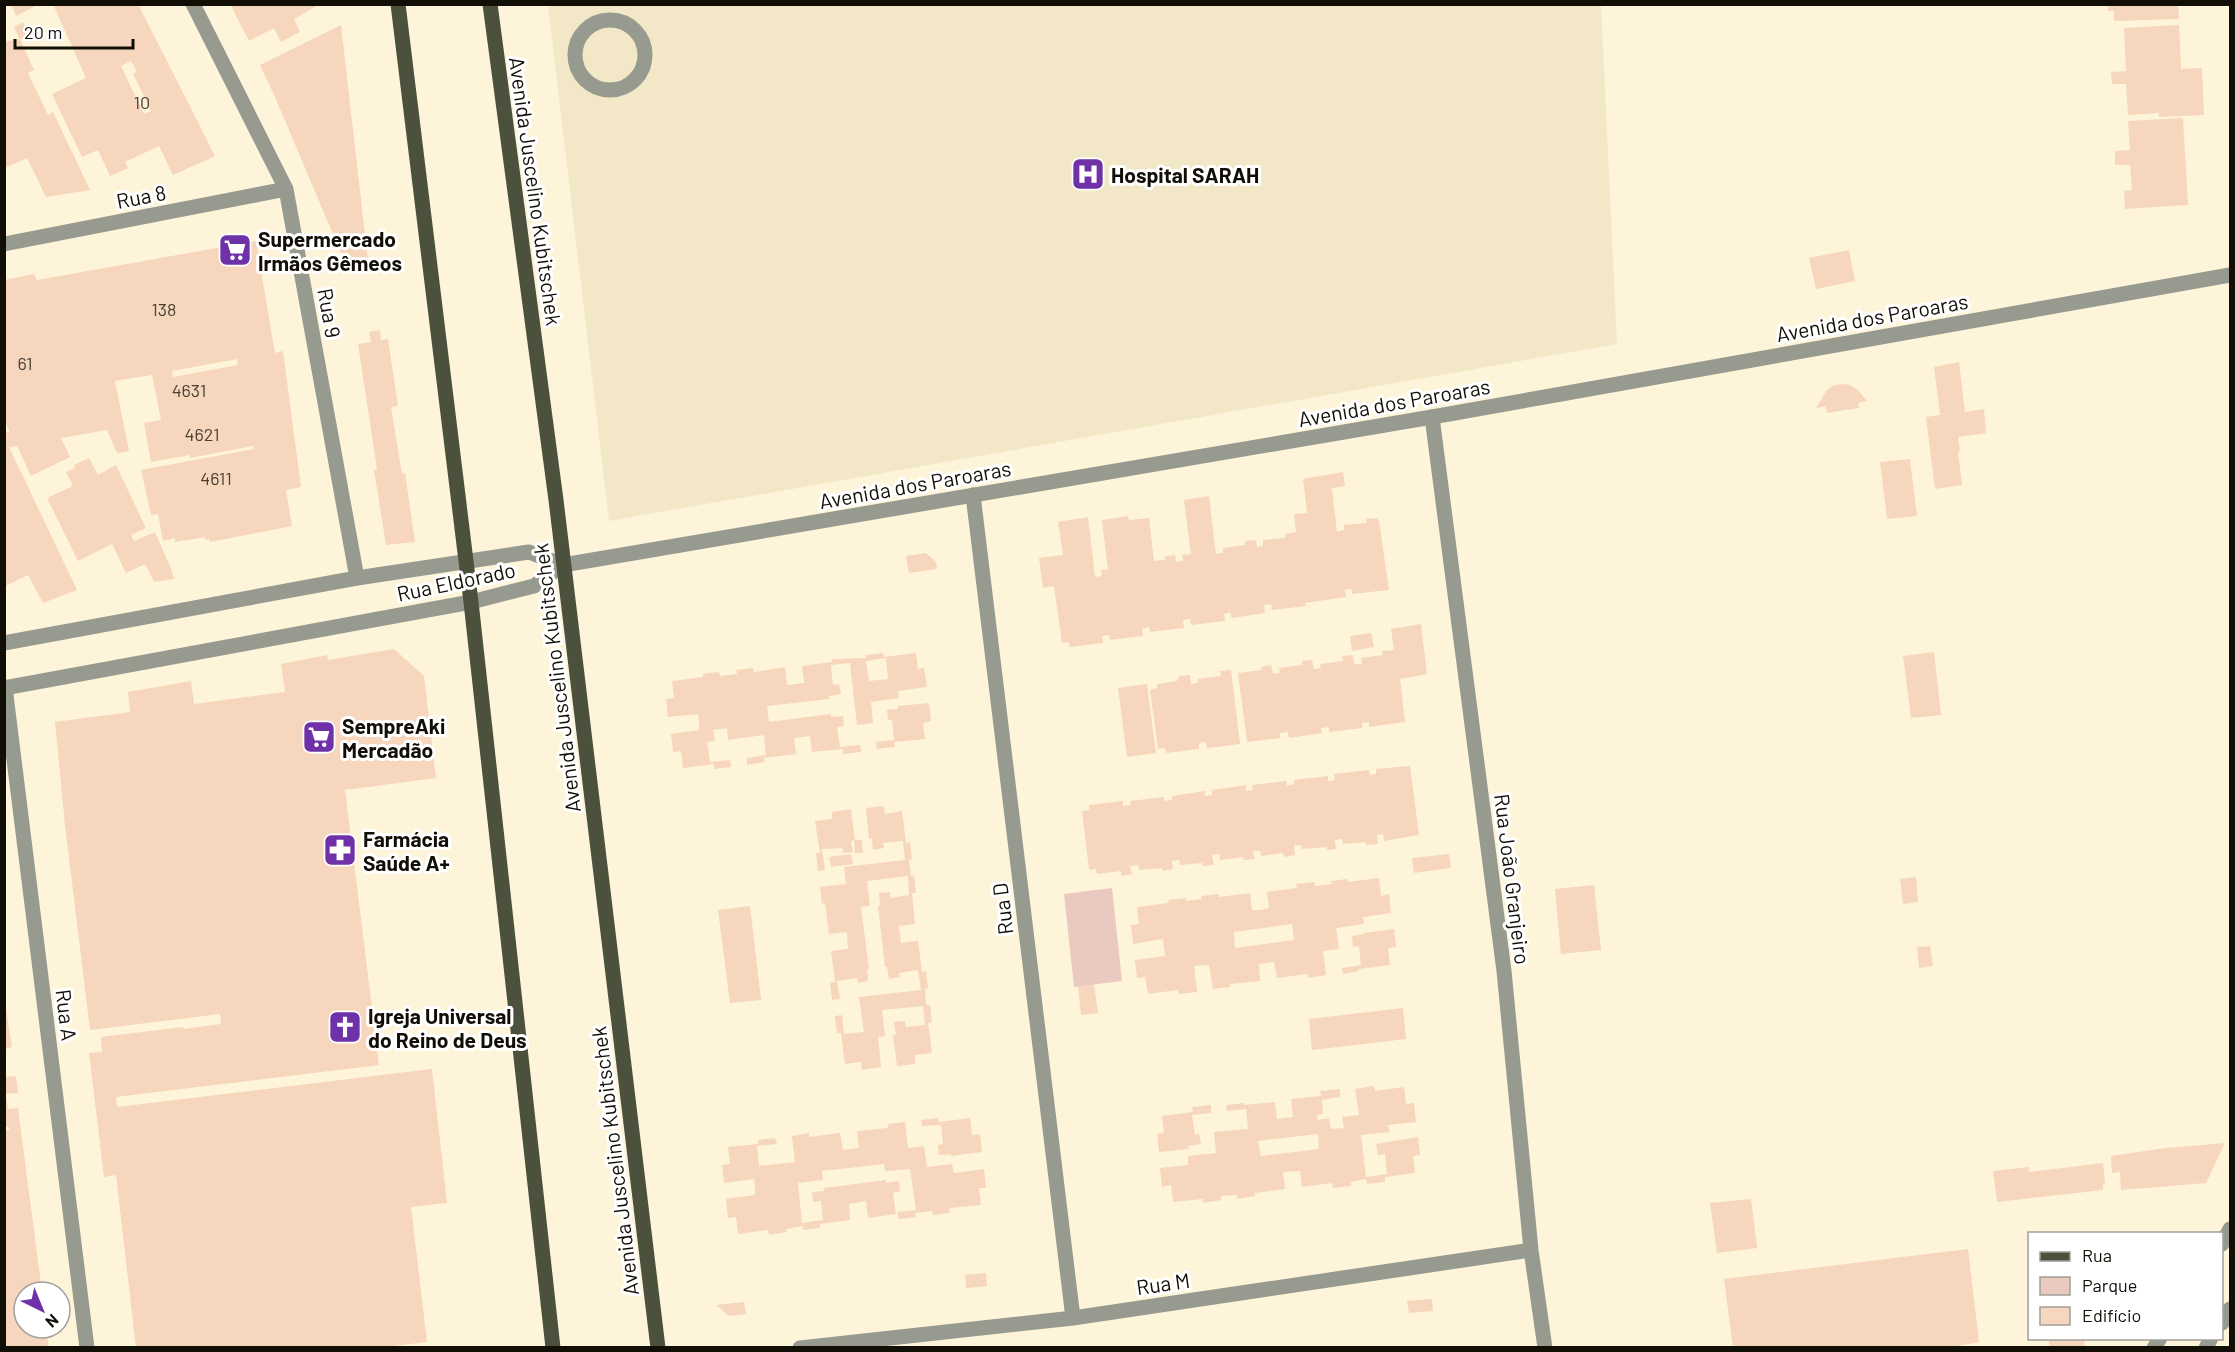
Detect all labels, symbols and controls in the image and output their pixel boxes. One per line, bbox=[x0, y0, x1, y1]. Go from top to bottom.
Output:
scale bar bbox=[15, 12, 134, 50]
text: 20 m bbox=[24, 21, 62, 43]
street label: Avenida Juscelino Kubitschek bbox=[505, 55, 567, 327]
house number: 10 bbox=[134, 91, 150, 113]
hospital icon: Hospital SARAH bbox=[1070, 156, 1106, 192]
place label: Hospital SARAH bbox=[1111, 162, 1259, 187]
street label: Rua 8 bbox=[114, 179, 168, 213]
place label: Supermercado Irmãos Gêmeos bbox=[258, 226, 402, 275]
supermarket icon: Supermercado Irmãos Gêmeos bbox=[217, 232, 253, 268]
street label: Rua 9 bbox=[313, 286, 347, 340]
street label: Avenida dos Paroaras bbox=[1774, 288, 1970, 346]
house number: 138 bbox=[152, 298, 176, 320]
house number: 61 bbox=[17, 352, 33, 374]
street label: Avenida dos Paroaras bbox=[1296, 373, 1492, 431]
house number: 4631 bbox=[172, 379, 206, 401]
house number: 4621 bbox=[185, 423, 219, 445]
street label: Avenida dos Paroaras bbox=[817, 455, 1013, 513]
house number: 4611 bbox=[200, 467, 232, 489]
street label: Avenida Juscelino Kubitschek bbox=[527, 542, 585, 814]
street label: Rua Eldorado bbox=[394, 556, 518, 606]
place label: SempreAki Mercadão bbox=[342, 713, 445, 762]
supermarket icon: SempreAki Mercadão bbox=[301, 719, 337, 755]
street label: Rua João Granjeiro bbox=[1490, 792, 1536, 966]
place label: Farmácia Saúde A+ bbox=[363, 826, 450, 875]
pharmacy icon: Farmácia Saúde A+ bbox=[322, 832, 358, 868]
street label: Rua D bbox=[986, 882, 1018, 936]
street label: Rua A bbox=[51, 988, 83, 1042]
place label: Igreja Universal do Reino de Deus bbox=[368, 1003, 527, 1052]
church icon: Igreja Universal do Reino de Deus bbox=[327, 1009, 363, 1045]
street label: Avenida Juscelino Kubitschek bbox=[585, 1025, 643, 1297]
legend bbox=[2028, 1232, 2223, 1340]
text: Rua bbox=[2082, 1244, 2112, 1266]
street label: Rua M bbox=[1134, 1267, 1192, 1299]
text: Parque bbox=[2082, 1274, 2137, 1296]
north arrow bbox=[12, 1280, 72, 1340]
text: Edifício bbox=[2082, 1304, 2141, 1326]
text: N bbox=[42, 1311, 63, 1332]

